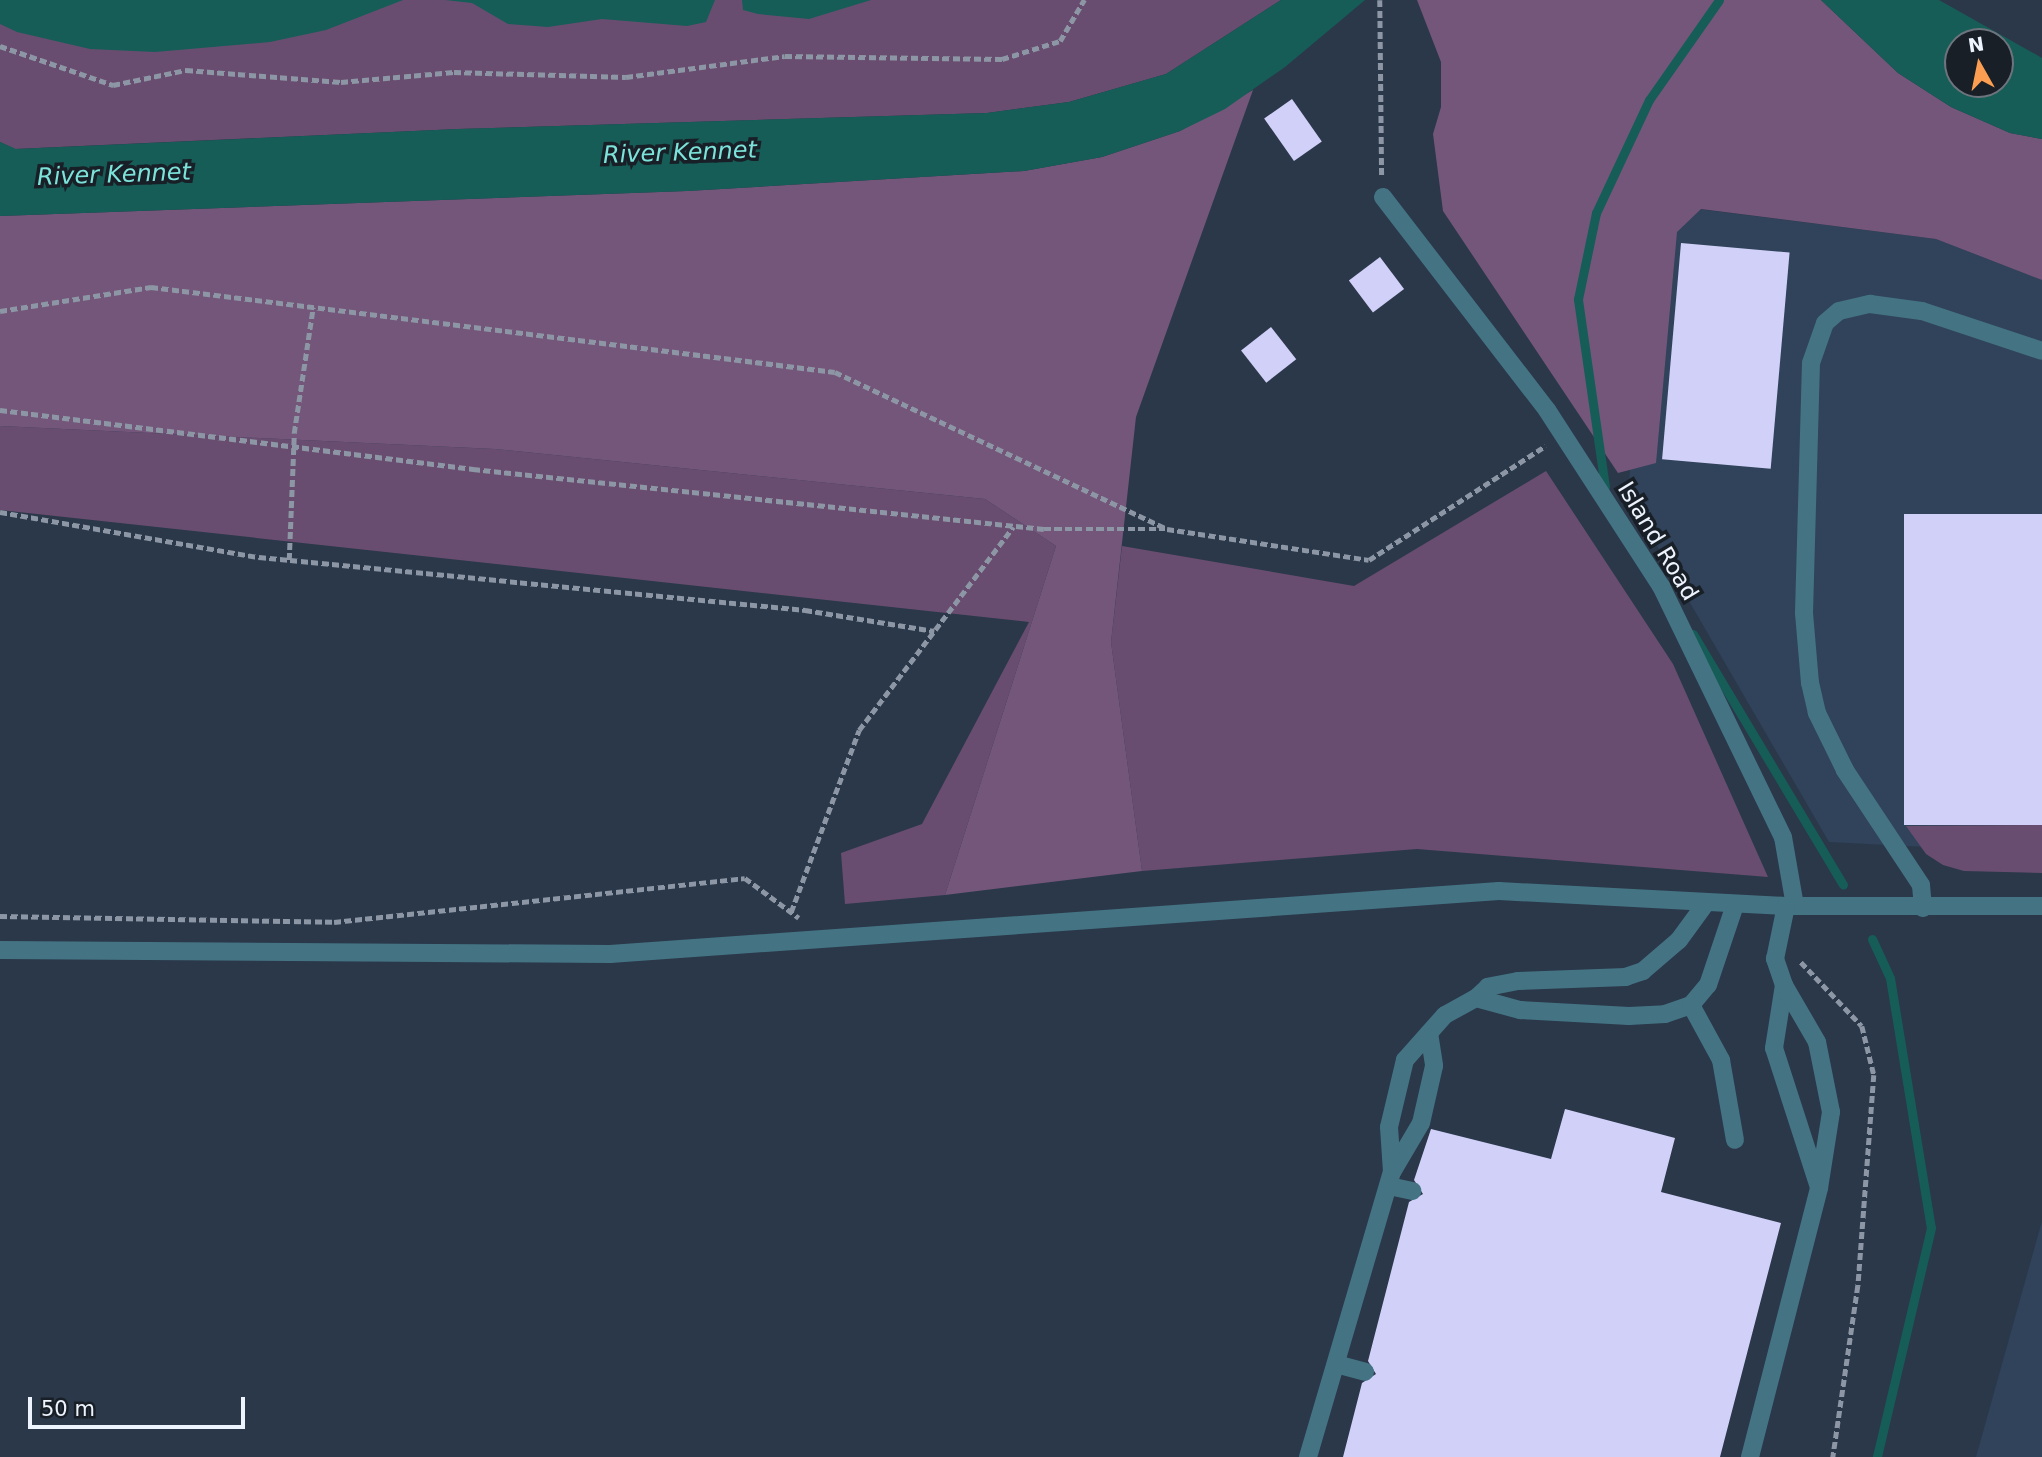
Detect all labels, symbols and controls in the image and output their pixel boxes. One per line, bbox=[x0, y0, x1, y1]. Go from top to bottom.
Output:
north arrow bbox=[1944, 28, 2014, 98]
text: N bbox=[1966, 32, 1986, 56]
water label: River Kennet bbox=[603, 136, 757, 170]
water label: River Kennet bbox=[37, 158, 191, 192]
street label: Island Road bbox=[1612, 477, 1704, 605]
scale bar bbox=[32, 1384, 248, 1428]
text: 50 m bbox=[41, 1397, 95, 1421]

